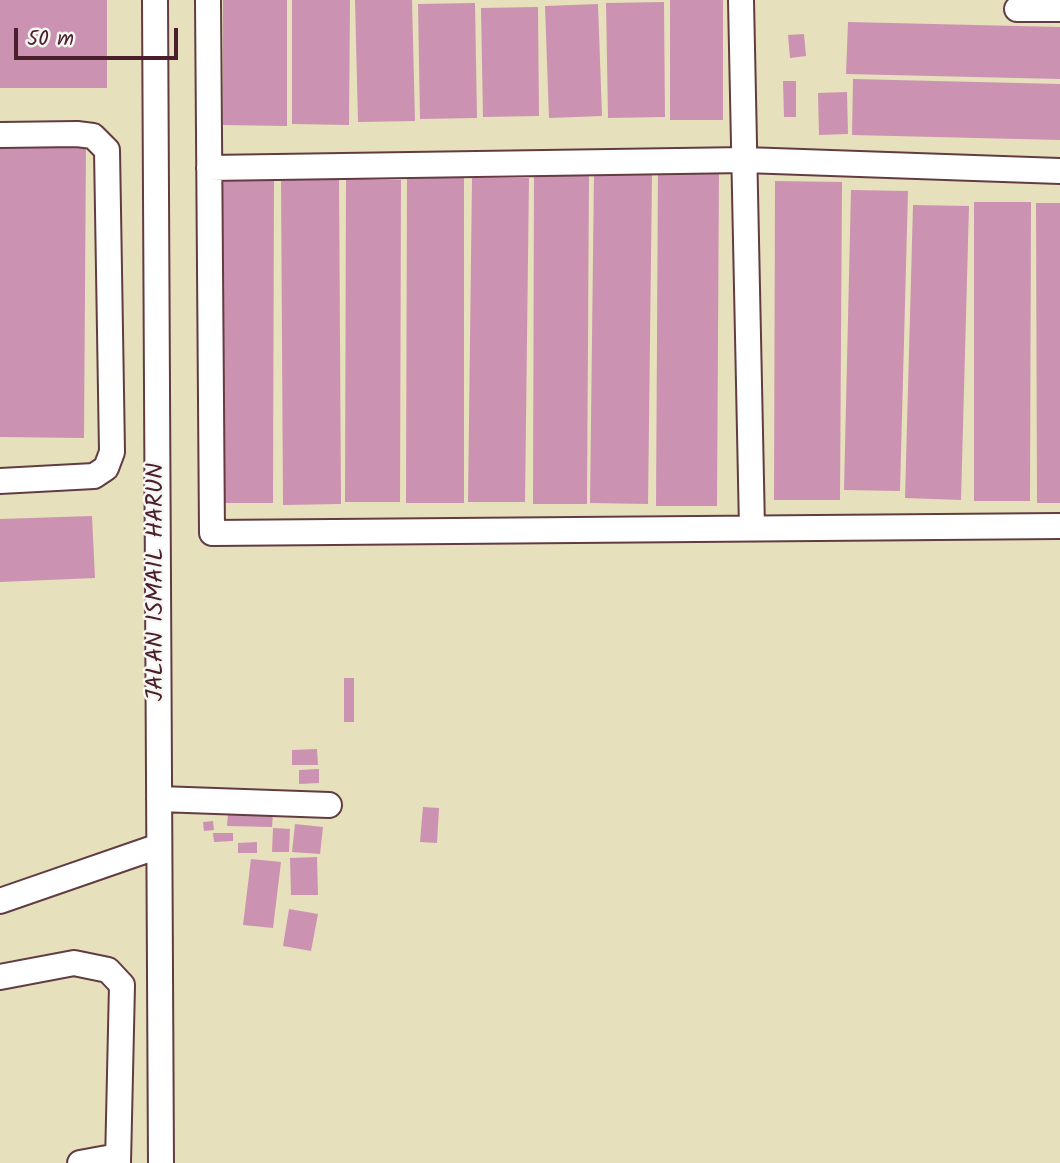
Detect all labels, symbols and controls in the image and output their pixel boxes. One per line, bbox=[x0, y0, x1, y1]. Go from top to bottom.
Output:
scale bar bbox=[18, 14, 182, 58]
text: 50 m bbox=[27, 23, 74, 56]
street label: JALAN ISMAIL HARUN bbox=[144, 463, 172, 701]

